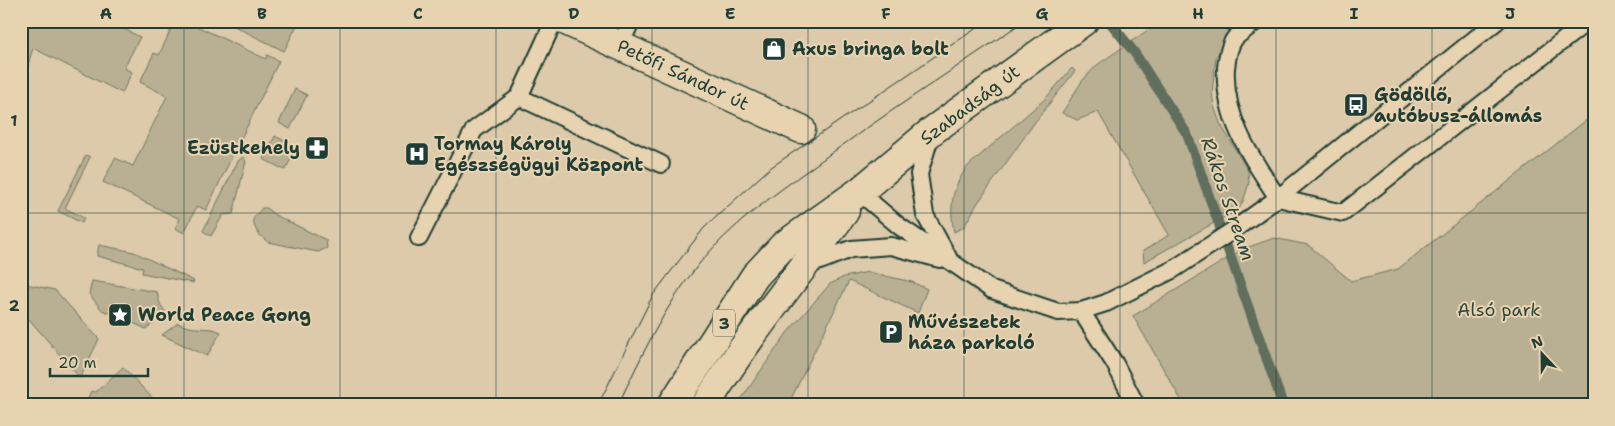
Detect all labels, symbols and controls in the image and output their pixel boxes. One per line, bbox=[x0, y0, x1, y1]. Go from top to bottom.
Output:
text: A bbox=[100, 3, 112, 24]
text: B bbox=[257, 3, 267, 24]
text: C bbox=[413, 3, 423, 24]
text: D bbox=[568, 3, 580, 24]
text: E bbox=[725, 3, 735, 24]
text: F bbox=[881, 3, 891, 24]
text: G bbox=[1036, 3, 1049, 24]
text: H bbox=[1192, 3, 1204, 24]
text: I bbox=[1350, 3, 1359, 24]
text: J bbox=[1505, 3, 1515, 24]
street label: Petőfi Sándor út bbox=[613, 34, 753, 116]
shop icon: Axus bringa bolt bbox=[761, 36, 787, 62]
place label: Axus bringa bolt bbox=[792, 37, 949, 61]
street label: Szabadság út bbox=[915, 60, 1025, 150]
place label: Gödöllő, autóbusz-állomás bbox=[1374, 83, 1542, 128]
bus stop icon: Gödöllő, autóbusz-állomás bbox=[1343, 92, 1369, 118]
text: 1 bbox=[10, 110, 18, 131]
place label: Tormay Károly Egészségügyi Központ bbox=[434, 132, 644, 177]
water label: Rákos Stream bbox=[1195, 134, 1261, 264]
pharmacy icon: Ezüstkehely bbox=[304, 135, 330, 161]
place label: Ezüstkehely bbox=[187, 136, 300, 160]
hospital icon: Tormay Károly Egészségügyi Központ bbox=[404, 141, 430, 167]
text: 2 bbox=[8, 295, 20, 316]
park label: Alsó park bbox=[1457, 298, 1541, 322]
place icon: World Peace Gong bbox=[107, 302, 133, 328]
place label: World Peace Gong bbox=[138, 303, 311, 327]
road number: 3 bbox=[713, 309, 735, 336]
place label: Művészetek háza parkoló bbox=[908, 310, 1035, 355]
parking icon: Művészetek háza parkoló bbox=[878, 319, 904, 345]
north arrow bbox=[1518, 328, 1568, 378]
text: N bbox=[1529, 332, 1546, 352]
scale bar bbox=[50, 346, 148, 378]
text: 20 m bbox=[58, 353, 97, 373]

